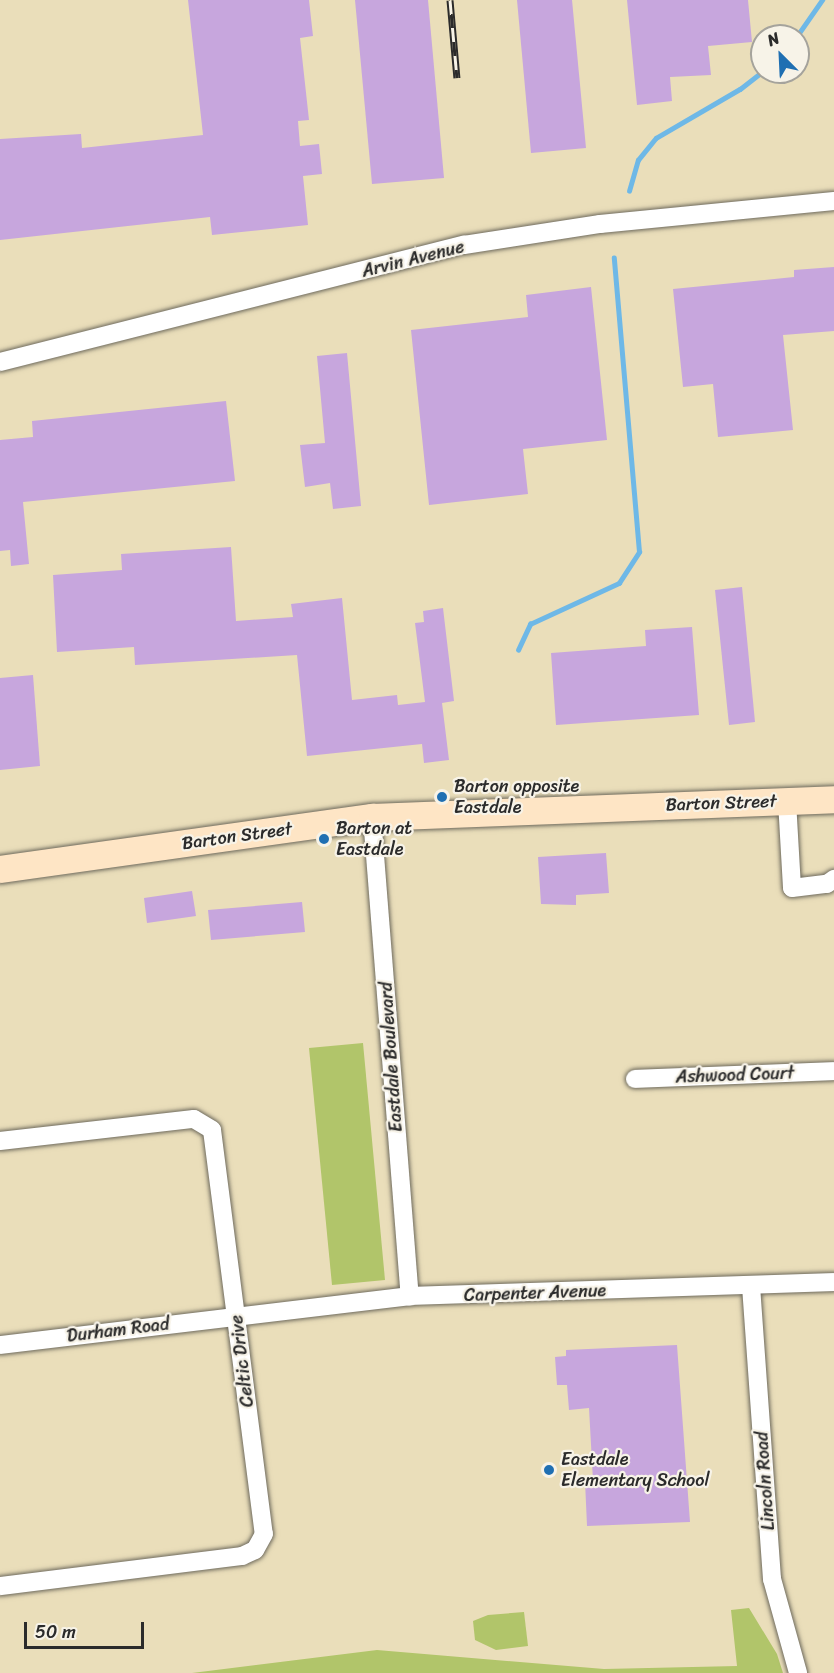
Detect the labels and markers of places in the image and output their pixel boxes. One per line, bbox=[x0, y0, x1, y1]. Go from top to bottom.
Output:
place label: Barton opposite Eastdale bbox=[454, 776, 580, 818]
marker: Barton opposite Eastdale bbox=[435, 790, 449, 804]
place label: Barton at Eastdale bbox=[336, 818, 412, 860]
marker: Barton at Eastdale bbox=[317, 832, 331, 846]
place label: Eastdale Elementary School bbox=[561, 1449, 710, 1492]
marker: Eastdale Elementary School bbox=[542, 1463, 556, 1477]

